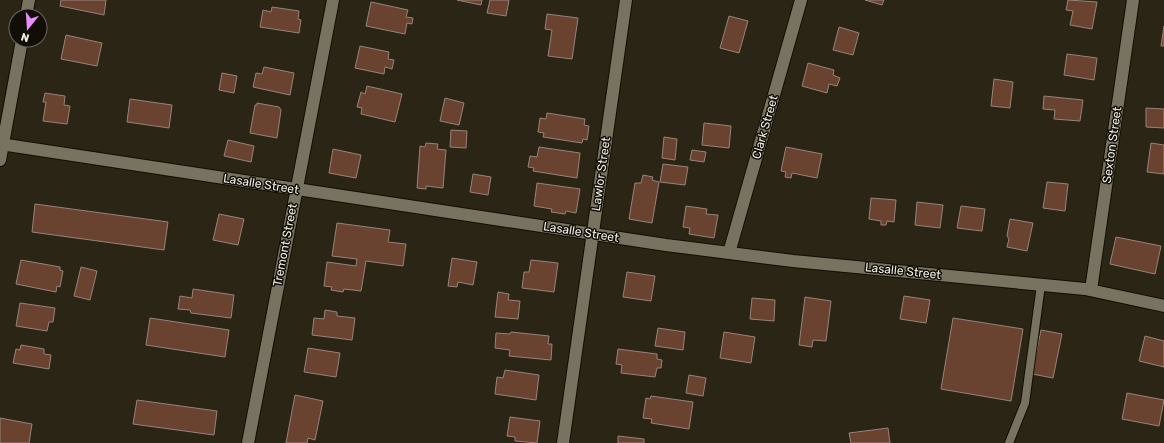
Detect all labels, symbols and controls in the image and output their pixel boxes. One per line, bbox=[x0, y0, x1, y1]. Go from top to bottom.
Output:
north arrow bbox=[8, 8, 48, 48]
text: N bbox=[19, 30, 31, 44]
street label: Clark Street bbox=[749, 93, 781, 161]
street label: Sexton Street bbox=[1100, 106, 1124, 184]
street label: Lawlor Street bbox=[589, 136, 613, 212]
street label: Lasalle Street bbox=[222, 171, 300, 197]
street label: Tremont Street bbox=[270, 202, 300, 288]
street label: Lasalle Street bbox=[542, 219, 620, 245]
street label: Lasalle Street bbox=[864, 260, 942, 282]

